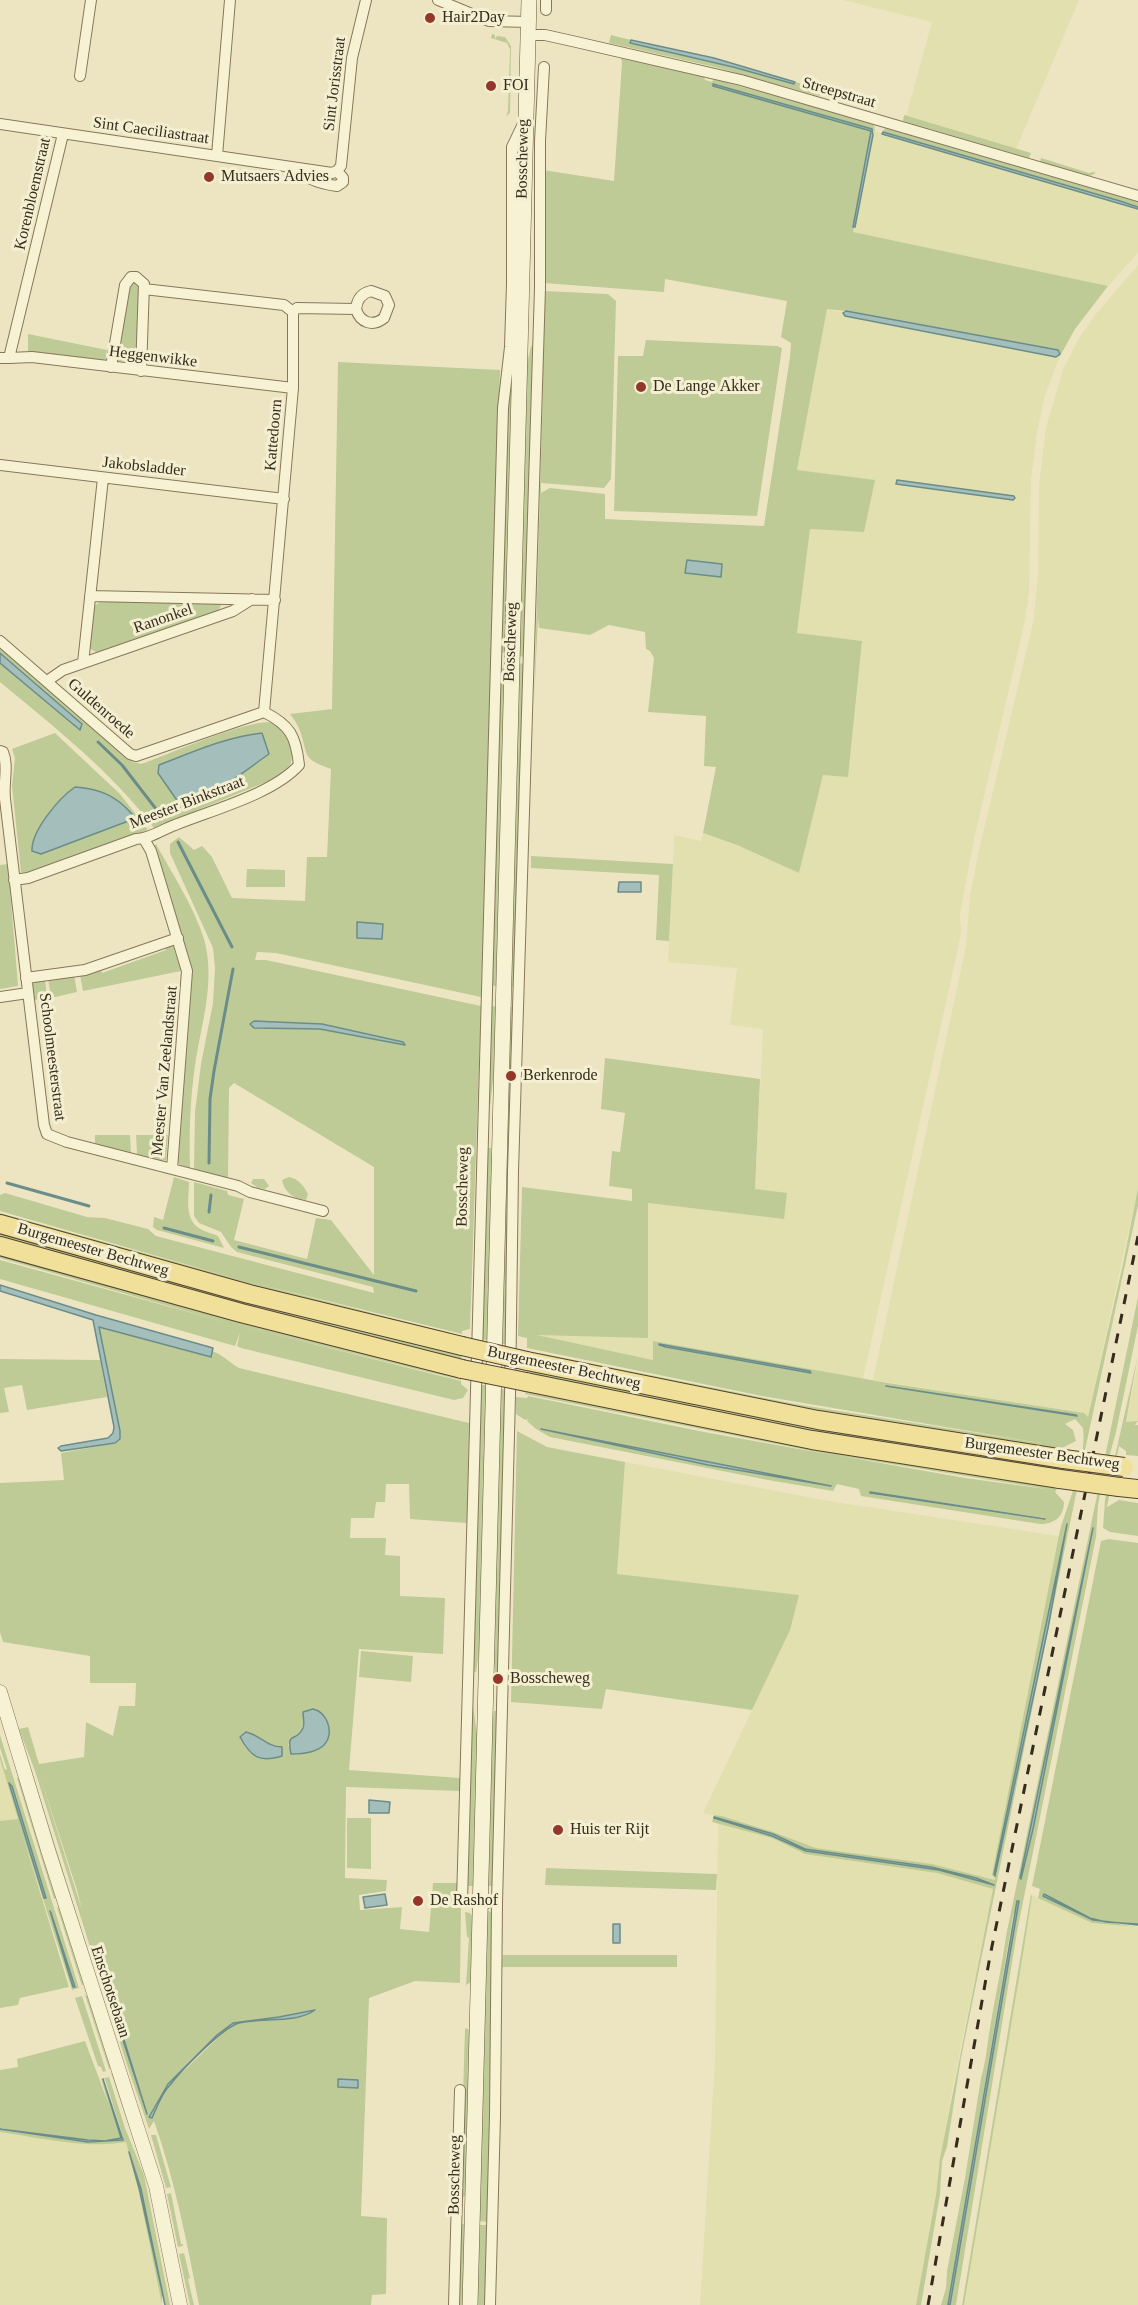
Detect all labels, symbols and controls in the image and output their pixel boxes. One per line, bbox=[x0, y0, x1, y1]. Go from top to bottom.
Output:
place label: Hair2Day bbox=[442, 8, 505, 28]
marker: Hair2Day bbox=[423, 11, 437, 25]
street label: Sint Jorisstraat bbox=[320, 36, 350, 132]
street label: Streepstraat bbox=[800, 73, 878, 113]
place label: FOI bbox=[503, 76, 529, 96]
marker: FOI bbox=[484, 79, 498, 93]
street label: Sint Caeciliastraat bbox=[92, 113, 210, 149]
street label: Bosscheweg bbox=[513, 119, 533, 199]
street label: Korenbloemstraat bbox=[11, 136, 55, 252]
place label: Mutsaers Advies bbox=[221, 167, 329, 187]
marker: Mutsaers Advies bbox=[202, 170, 216, 184]
street label: Heggenwikke bbox=[108, 342, 198, 372]
place label: De Lange Akker bbox=[653, 377, 760, 397]
marker: De Lange Akker bbox=[634, 380, 648, 394]
street label: Kattedoorn bbox=[261, 398, 287, 472]
street label: Jakobsladder bbox=[101, 453, 187, 481]
street label: Ranonkel bbox=[131, 600, 195, 638]
street label: Bosscheweg bbox=[500, 602, 522, 682]
street label: Guldenroede bbox=[64, 675, 138, 743]
street label: Meester Binkstraat bbox=[127, 772, 247, 834]
street label: Meester Van Zeelandstraat bbox=[148, 985, 182, 1157]
street label: Schoolmeesterstraat bbox=[35, 992, 69, 1122]
place label: Berkenrode bbox=[523, 1066, 598, 1086]
marker: Berkenrode bbox=[504, 1069, 518, 1083]
street label: Bosscheweg bbox=[453, 1147, 473, 1227]
street label: Burgemeester Bechtweg bbox=[15, 1219, 171, 1281]
street label: Burgemeester Bechtweg bbox=[485, 1342, 643, 1394]
street label: Burgemeester Bechtweg bbox=[963, 1434, 1121, 1474]
place label: Bosscheweg bbox=[510, 1669, 590, 1689]
marker: Bosscheweg bbox=[491, 1672, 505, 1686]
place label: Huis ter Rijt bbox=[570, 1820, 649, 1840]
marker: Huis ter Rijt bbox=[551, 1823, 565, 1837]
place label: De Rashof bbox=[430, 1891, 498, 1911]
marker: De Rashof bbox=[411, 1894, 425, 1908]
street label: Enschotsebaan bbox=[86, 1944, 134, 2040]
street label: Bosscheweg bbox=[445, 2135, 465, 2215]

